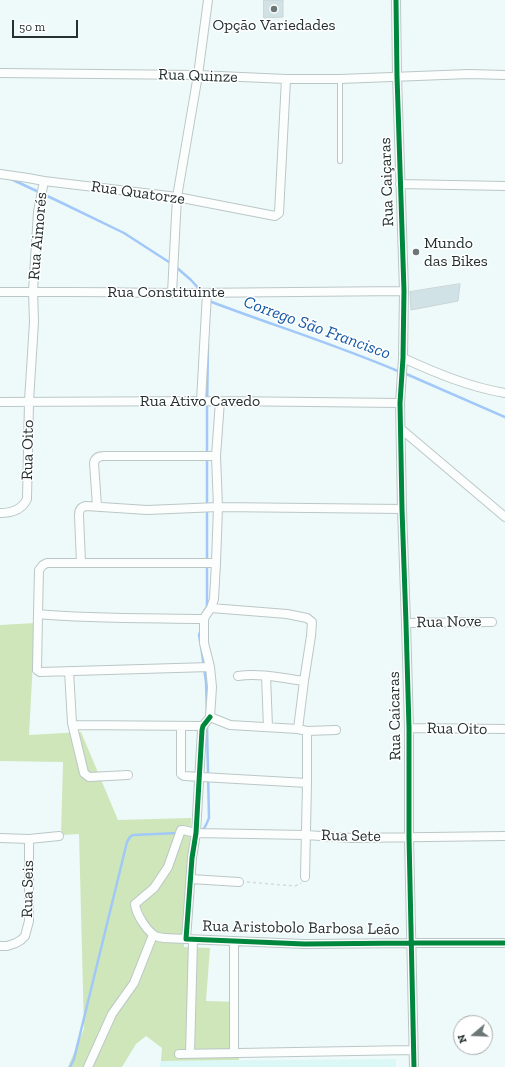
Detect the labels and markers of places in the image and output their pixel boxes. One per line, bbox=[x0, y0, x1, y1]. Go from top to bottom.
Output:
marker: Opção Variedades bbox=[269, 4, 279, 14]
place label: Opção Variedades bbox=[212, 15, 336, 35]
place label: Mundo das Bikes bbox=[424, 233, 488, 271]
marker: Mundo das Bikes bbox=[411, 247, 421, 257]

